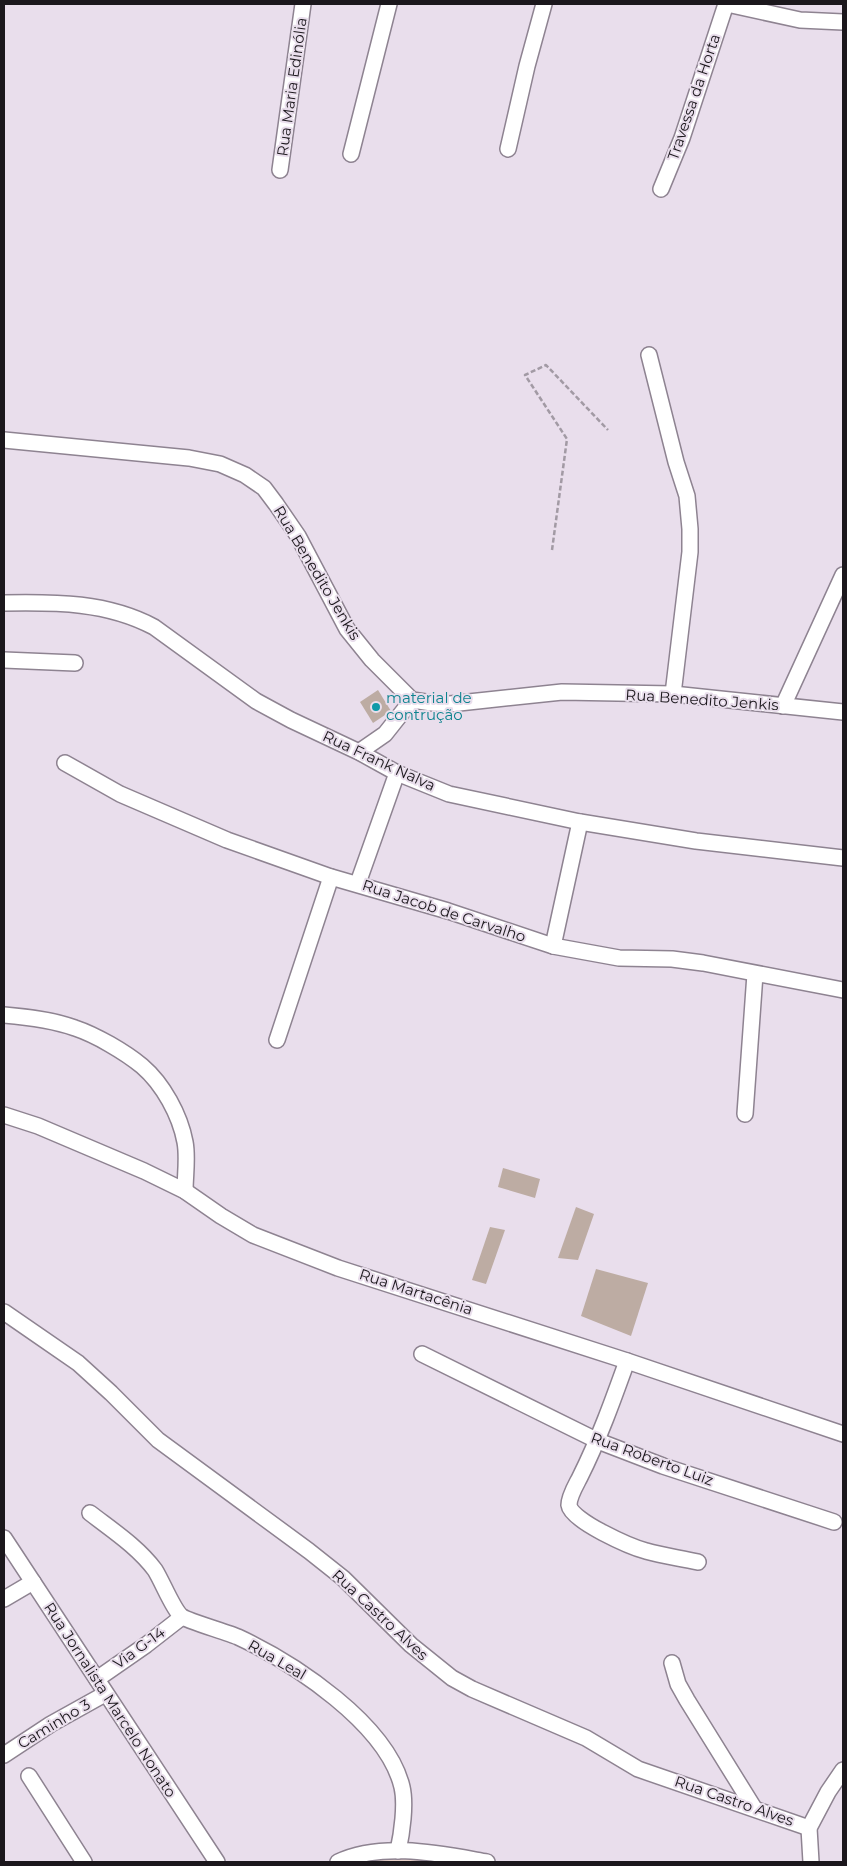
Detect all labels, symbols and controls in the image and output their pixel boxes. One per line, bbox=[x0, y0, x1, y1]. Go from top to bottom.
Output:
street label: Rua Maria Edinólia bbox=[272, 16, 311, 158]
street label: Travessa da Horta bbox=[663, 31, 724, 162]
street label: Rua Benedito Jenkis bbox=[270, 502, 365, 643]
street label: Rua Benedito Jenkis bbox=[625, 685, 779, 714]
place label: material de contrução bbox=[386, 688, 472, 724]
marker: material de contrução bbox=[370, 701, 382, 713]
street label: Rua Frank Nalva bbox=[320, 726, 439, 795]
street label: Rua Jacob de Carvalho bbox=[360, 875, 528, 946]
street label: Rua Martacênia bbox=[357, 1264, 475, 1319]
street label: Rua Roberto Luiz bbox=[588, 1428, 716, 1490]
street label: Rua Castro Alves bbox=[328, 1565, 432, 1664]
street label: Rua Jornalista Marcelo Nonato bbox=[40, 1599, 181, 1801]
street label: Via G-14 bbox=[109, 1622, 168, 1673]
street label: Rua Leal bbox=[245, 1635, 310, 1684]
street label: Caminho 3 bbox=[14, 1694, 94, 1753]
street label: Rua Castro Alves bbox=[672, 1771, 796, 1830]

